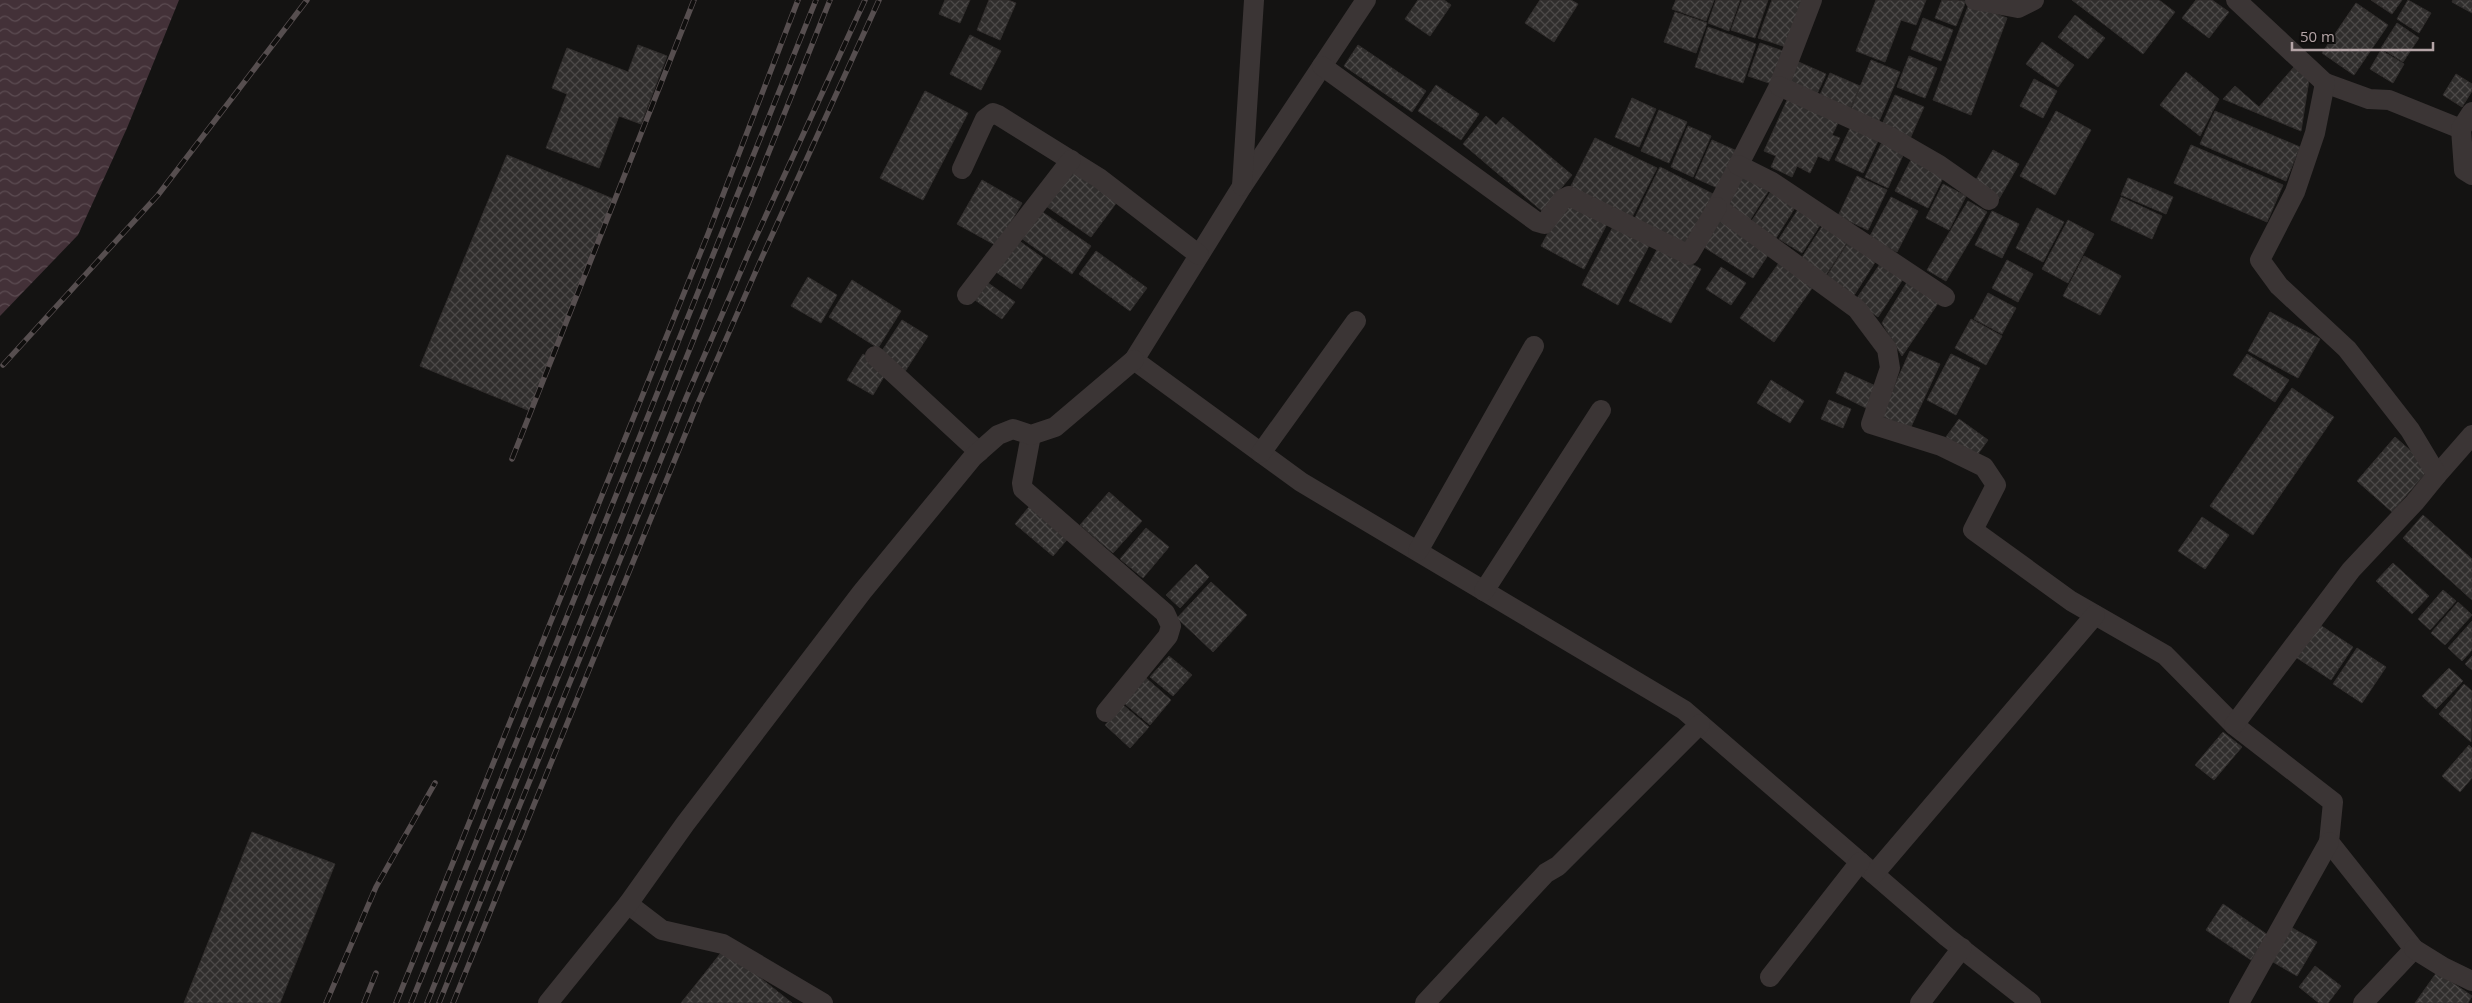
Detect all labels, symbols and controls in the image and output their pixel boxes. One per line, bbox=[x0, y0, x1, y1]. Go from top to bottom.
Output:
scale bar bbox=[2292, 20, 2433, 52]
text: 50 m bbox=[2300, 26, 2335, 46]

